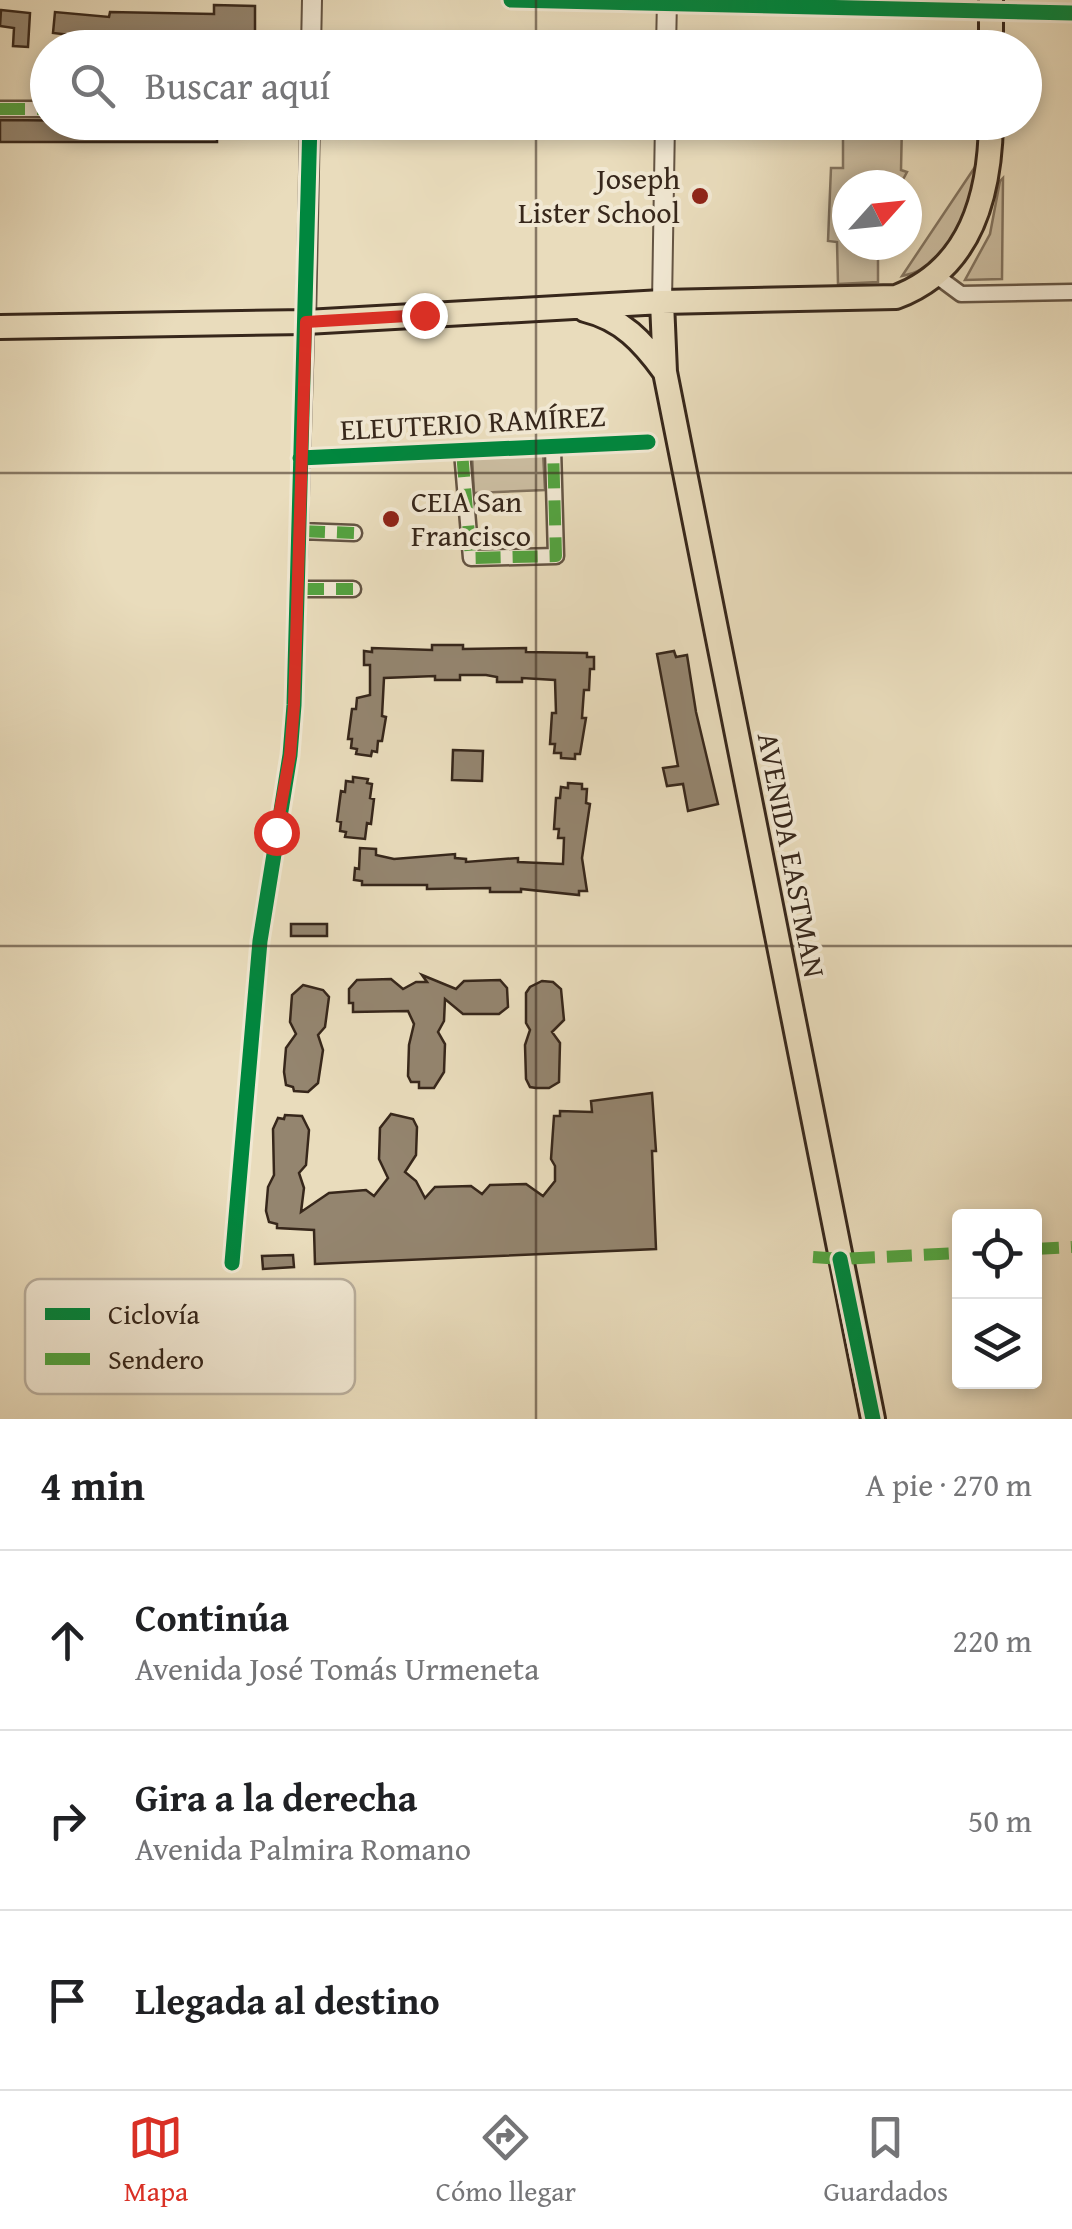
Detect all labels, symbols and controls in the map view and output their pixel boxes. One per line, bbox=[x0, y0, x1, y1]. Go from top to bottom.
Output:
search box bbox=[30, 30, 1042, 140]
text: Buscar aquí bbox=[145, 57, 330, 113]
icon: search bbox=[65, 58, 120, 113]
place label: Joseph Lister School bbox=[518, 156, 680, 234]
north arrow bbox=[832, 170, 922, 260]
marker: Joseph Lister School bbox=[689, 185, 711, 207]
route end bbox=[402, 293, 448, 339]
street label: ELEUTERIO RAMÍREZ bbox=[339, 393, 607, 451]
place label: CEIA San Francisco bbox=[411, 479, 531, 557]
marker: CEIA San Francisco bbox=[380, 508, 402, 530]
street label: AVENIDA EASTMAN bbox=[747, 728, 837, 981]
route start bbox=[254, 810, 300, 856]
map controls bbox=[952, 1209, 1042, 1389]
button: locate bbox=[952, 1209, 1042, 1299]
legend bbox=[25, 1279, 355, 1394]
text: Ciclovía bbox=[108, 1293, 200, 1334]
button: layers bbox=[952, 1299, 1042, 1389]
text: Sendero bbox=[108, 1338, 204, 1379]
text: 4 min bbox=[40, 1454, 145, 1515]
text: A pie · 270 m bbox=[865, 1461, 1032, 1508]
text: Continúa bbox=[135, 1589, 289, 1645]
icon: ahead bbox=[40, 1613, 95, 1668]
text: 220 m bbox=[953, 1617, 1032, 1664]
text: Avenida José Tomás Urmeneta bbox=[135, 1645, 539, 1692]
text: Gira a la derecha bbox=[135, 1769, 417, 1825]
icon: right bbox=[40, 1793, 95, 1848]
text: 50 m bbox=[968, 1797, 1032, 1844]
text: Avenida Palmira Romano bbox=[135, 1825, 471, 1872]
text: Llegada al destino bbox=[135, 1972, 440, 2028]
icon: arrive bbox=[40, 1973, 95, 2028]
tab: Mapa bbox=[124, 2110, 188, 2211]
tab: Cómo llegar bbox=[436, 2110, 576, 2211]
tab: Guardados bbox=[824, 2110, 948, 2211]

